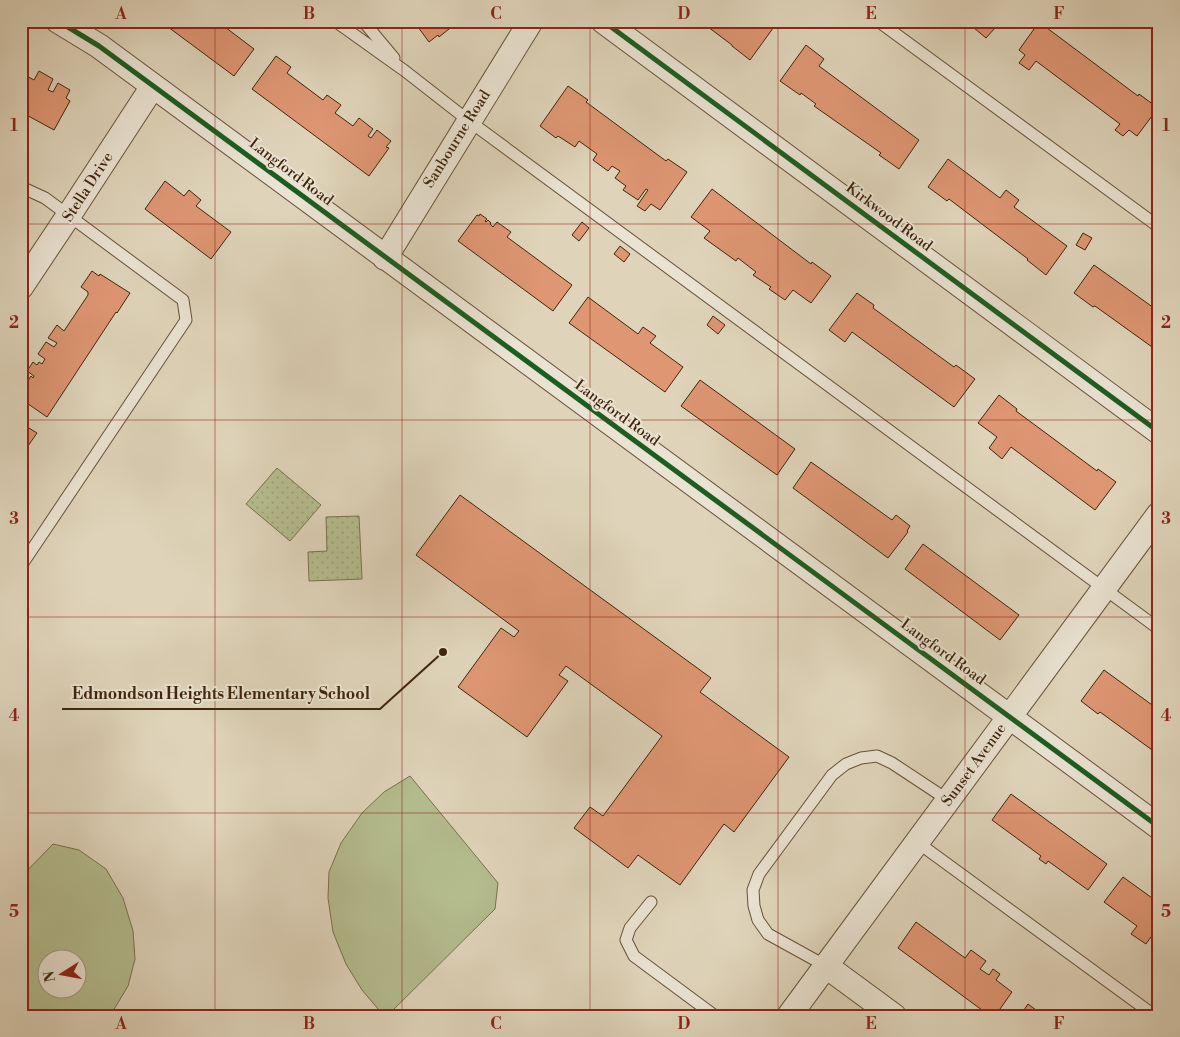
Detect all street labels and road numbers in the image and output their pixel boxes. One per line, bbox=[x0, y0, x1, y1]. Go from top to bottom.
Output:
street label: Sanbourne Road bbox=[419, 86, 495, 191]
street label: Langford Road bbox=[245, 134, 337, 210]
street label: Stella Drive bbox=[58, 149, 118, 225]
street label: Kirkwood Road bbox=[842, 178, 936, 256]
street label: Langford Road bbox=[571, 376, 664, 451]
street label: Langford Road bbox=[897, 615, 990, 690]
street label: Sunset Avenue bbox=[937, 720, 1011, 810]

